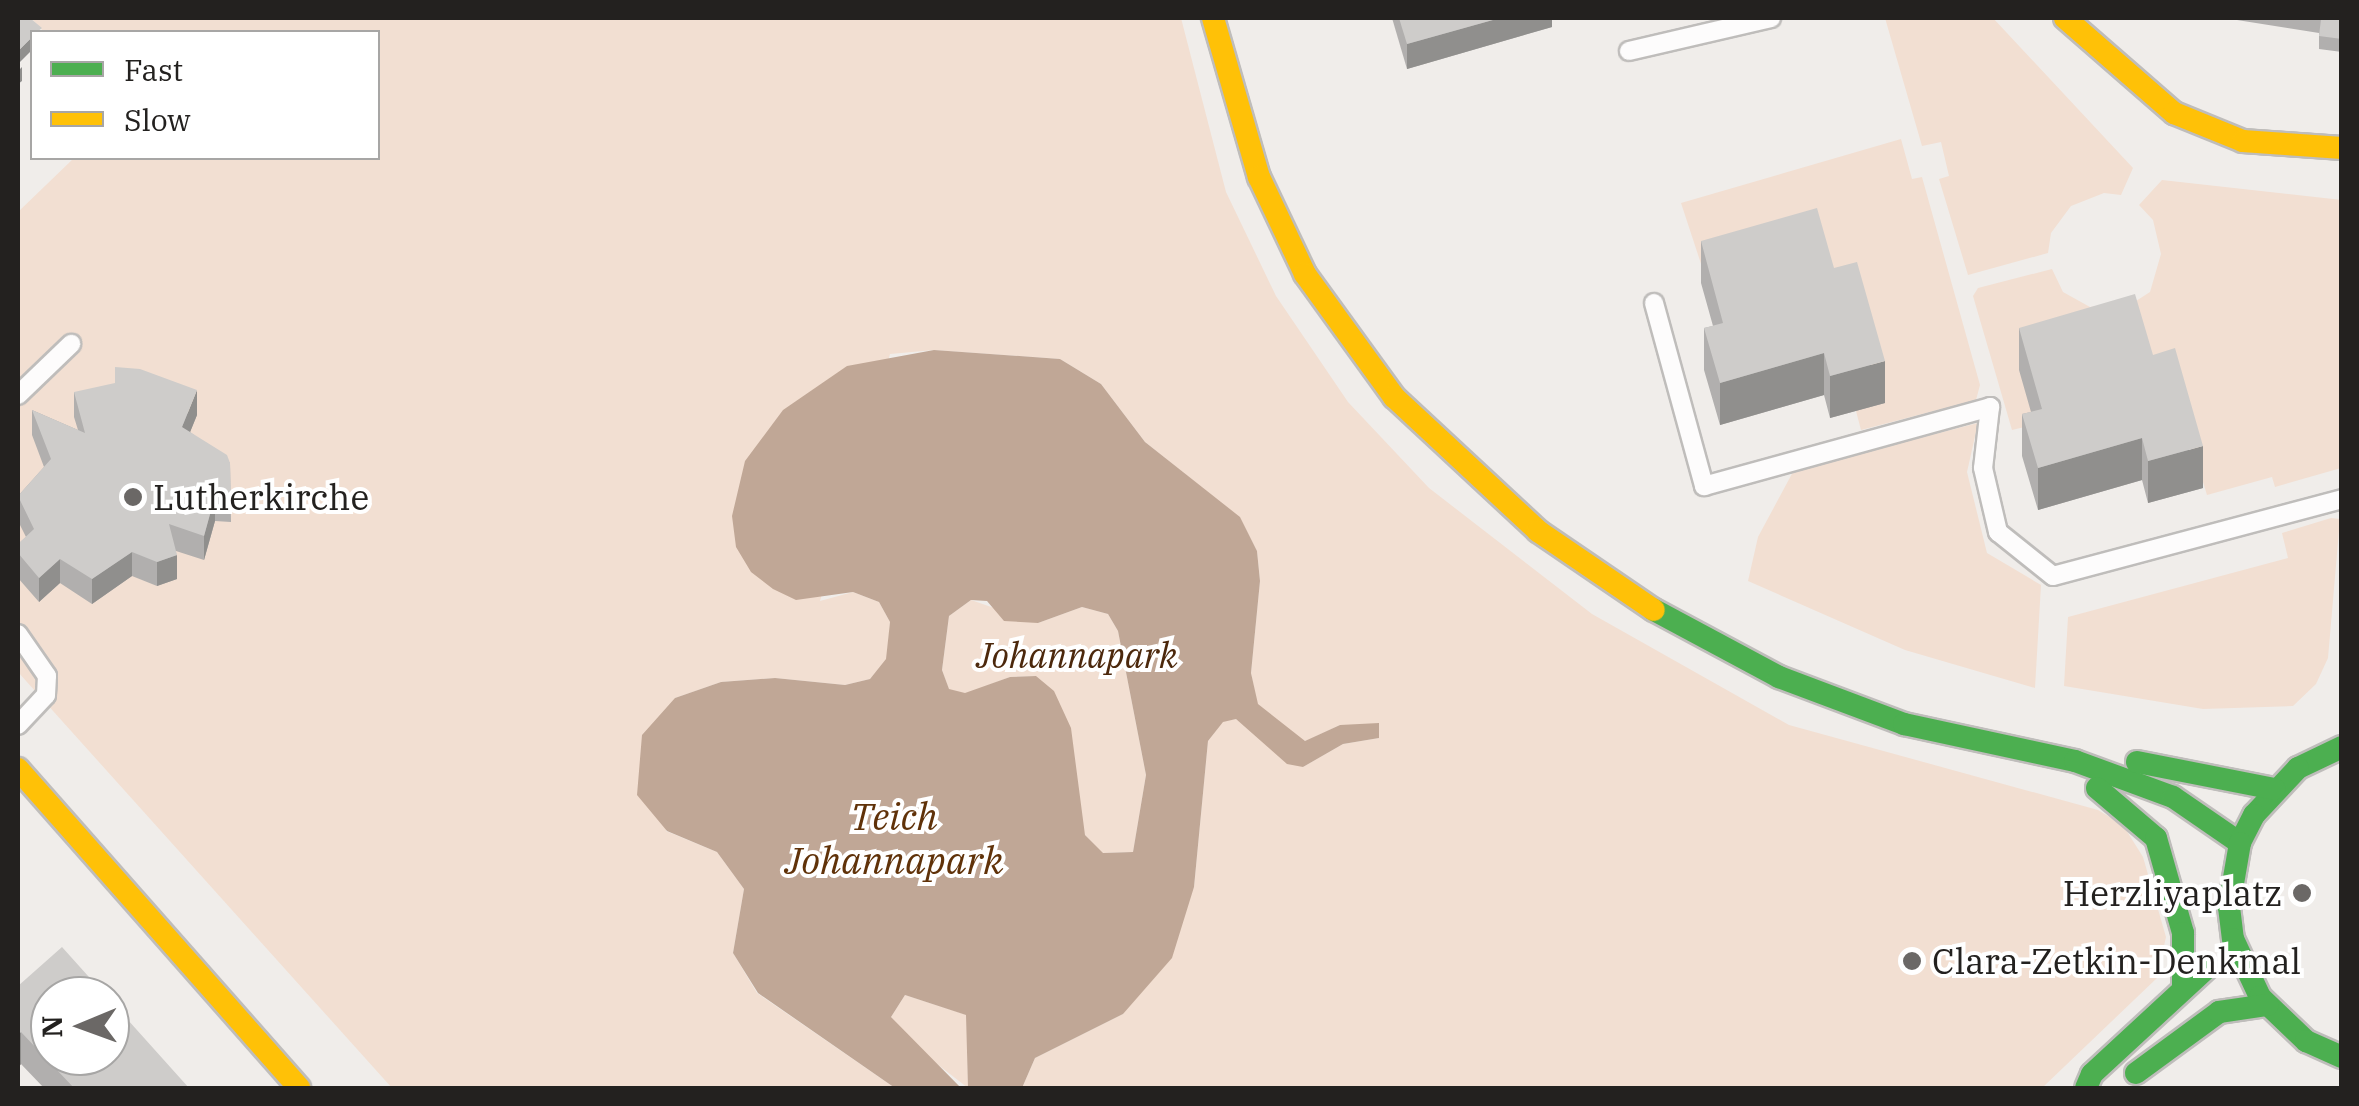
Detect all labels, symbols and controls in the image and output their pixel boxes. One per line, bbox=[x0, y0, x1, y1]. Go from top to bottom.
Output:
legend bbox=[30, 30, 380, 160]
text: Fast bbox=[124, 50, 183, 89]
text: Slow bbox=[124, 100, 191, 139]
place label: Lutherkirche bbox=[153, 476, 369, 518]
marker: Lutherkirche bbox=[122, 486, 144, 508]
park label: Johannapark bbox=[976, 634, 1178, 676]
water label: Teich Johannapark bbox=[785, 793, 1003, 882]
place label: Herzliyaplatz bbox=[2063, 872, 2282, 914]
marker: Herzliyaplatz bbox=[2291, 882, 2313, 904]
place label: Clara-Zetkin-Denkmal bbox=[1932, 940, 2301, 982]
marker: Clara-Zetkin-Denkmal bbox=[1901, 950, 1923, 972]
north arrow bbox=[30, 976, 130, 1076]
text: N bbox=[33, 1015, 70, 1038]

